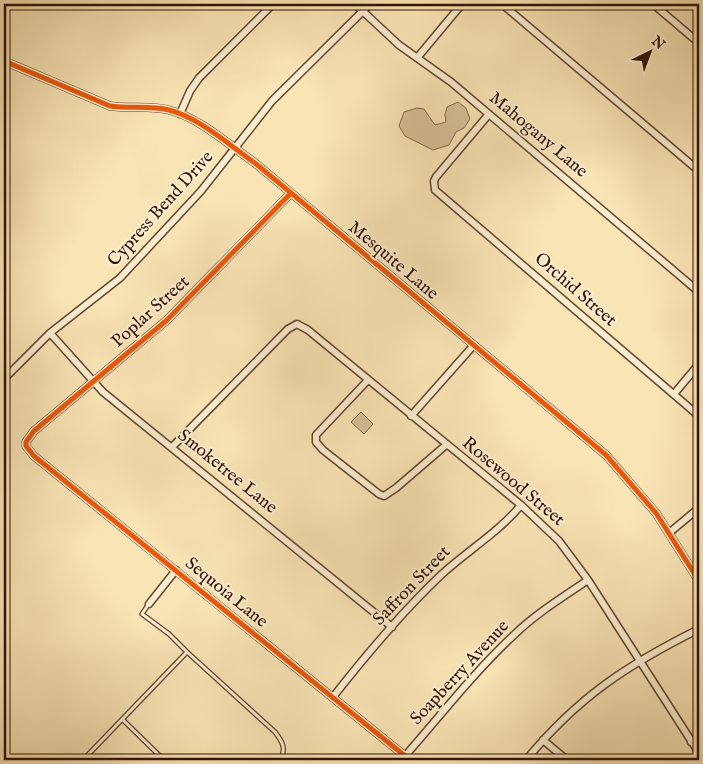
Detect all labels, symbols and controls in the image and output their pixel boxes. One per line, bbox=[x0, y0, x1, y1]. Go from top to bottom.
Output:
north arrow bbox=[626, 28, 676, 78]
text: N bbox=[647, 32, 669, 54]
street label: Mahogany Lane bbox=[484, 87, 592, 183]
street label: Cypress Bend Drive bbox=[103, 146, 219, 272]
street label: Mesquite Lane bbox=[343, 216, 443, 306]
street label: Orchid Street bbox=[529, 248, 621, 332]
street label: Poplar Street bbox=[107, 271, 195, 353]
street label: Smoketree Lane bbox=[172, 425, 282, 519]
street label: Rosewood Street bbox=[457, 432, 569, 532]
street label: Saffron Street bbox=[368, 541, 456, 631]
street label: Sequoia Lane bbox=[180, 553, 272, 633]
street label: Soapberry Avenue bbox=[405, 616, 515, 730]

